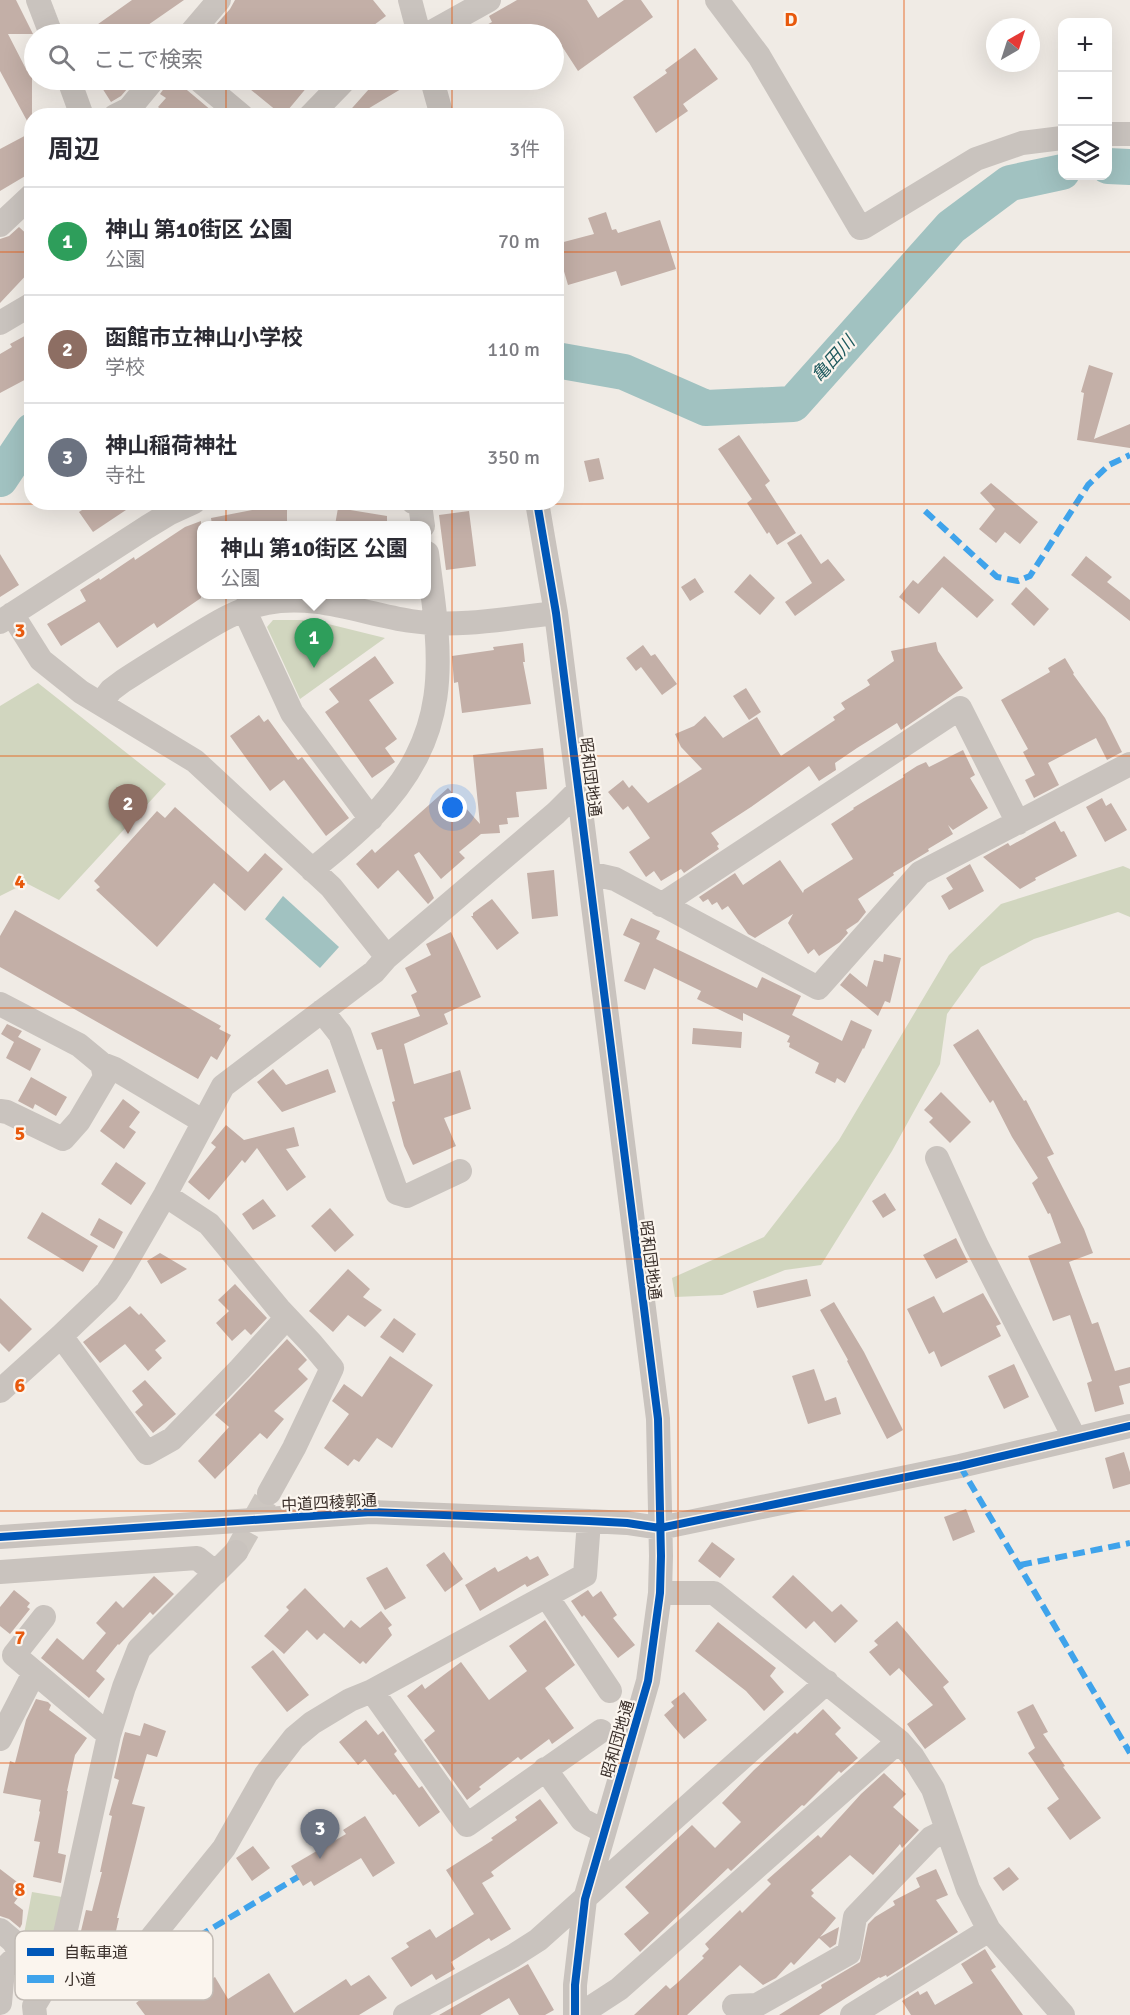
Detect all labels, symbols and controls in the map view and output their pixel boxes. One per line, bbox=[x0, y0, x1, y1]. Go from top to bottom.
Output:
text: D bbox=[784, 7, 798, 32]
north arrow bbox=[986, 18, 1040, 72]
map controls bbox=[1058, 18, 1112, 180]
button: + bbox=[1058, 18, 1112, 72]
search box bbox=[24, 24, 564, 90]
icon: search bbox=[45, 41, 78, 74]
text: ここで検索 bbox=[93, 46, 203, 73]
button: − bbox=[1058, 72, 1112, 126]
button: layers bbox=[1058, 126, 1112, 180]
text: 周辺 bbox=[48, 134, 100, 166]
text: 3件 bbox=[509, 137, 540, 162]
text: 神山 第10街区 公園 bbox=[105, 216, 292, 243]
text: 1 bbox=[62, 229, 73, 254]
text: 70 m bbox=[498, 229, 540, 254]
text: 公園 bbox=[105, 247, 145, 272]
text: 函館市立神山小学校 bbox=[105, 324, 303, 351]
water label: 亀田川 bbox=[807, 330, 861, 386]
text: 2 bbox=[62, 337, 73, 362]
text: 110 m bbox=[487, 337, 540, 362]
text: 学校 bbox=[105, 355, 145, 380]
text: 神山稲荷神社 bbox=[105, 432, 237, 459]
text: 3 bbox=[62, 445, 73, 470]
text: 350 m bbox=[487, 445, 540, 470]
text: 寺社 bbox=[105, 463, 145, 488]
popup bbox=[197, 521, 431, 599]
text: 神山 第10街区 公園 bbox=[220, 535, 408, 562]
text: 公園 bbox=[220, 566, 260, 591]
text: 3 bbox=[15, 618, 25, 643]
pin: 1 bbox=[294, 618, 334, 668]
street label: 昭和団地通 bbox=[575, 736, 605, 818]
pin: 2 bbox=[108, 784, 148, 834]
your location bbox=[438, 793, 467, 822]
text: 4 bbox=[15, 869, 26, 894]
text: 5 bbox=[15, 1121, 25, 1146]
street label: 昭和団地通 bbox=[635, 1219, 665, 1301]
text: 6 bbox=[15, 1373, 26, 1398]
street label: 中道四稜郭通 bbox=[281, 1490, 378, 1515]
text: 7 bbox=[15, 1625, 26, 1650]
street label: 昭和団地通 bbox=[597, 1698, 639, 1780]
pin: 3 bbox=[300, 1810, 340, 1859]
text: 8 bbox=[15, 1877, 26, 1902]
legend bbox=[15, 1931, 213, 2000]
text: 自転車道 bbox=[64, 1943, 128, 1963]
text: 小道 bbox=[64, 1970, 96, 1990]

